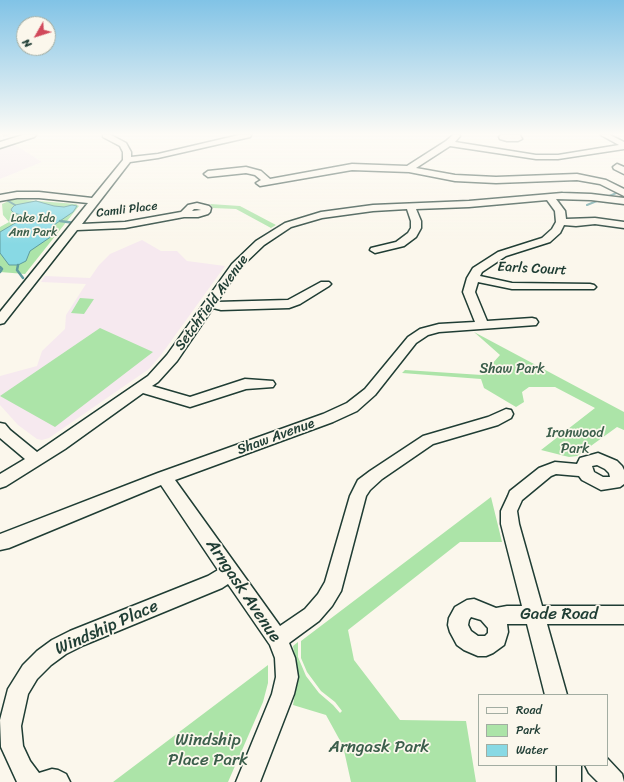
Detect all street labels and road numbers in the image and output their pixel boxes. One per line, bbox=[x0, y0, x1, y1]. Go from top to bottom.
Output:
street label: Camli Place bbox=[96, 199, 158, 221]
street label: Setchfield Avenue bbox=[172, 252, 252, 354]
street label: Earls Court bbox=[497, 259, 567, 279]
street label: Shaw Avenue bbox=[235, 415, 317, 459]
street label: Arngask Avenue bbox=[201, 536, 285, 646]
street label: Windship Place bbox=[52, 596, 162, 660]
street label: Gade Road bbox=[520, 605, 598, 625]

